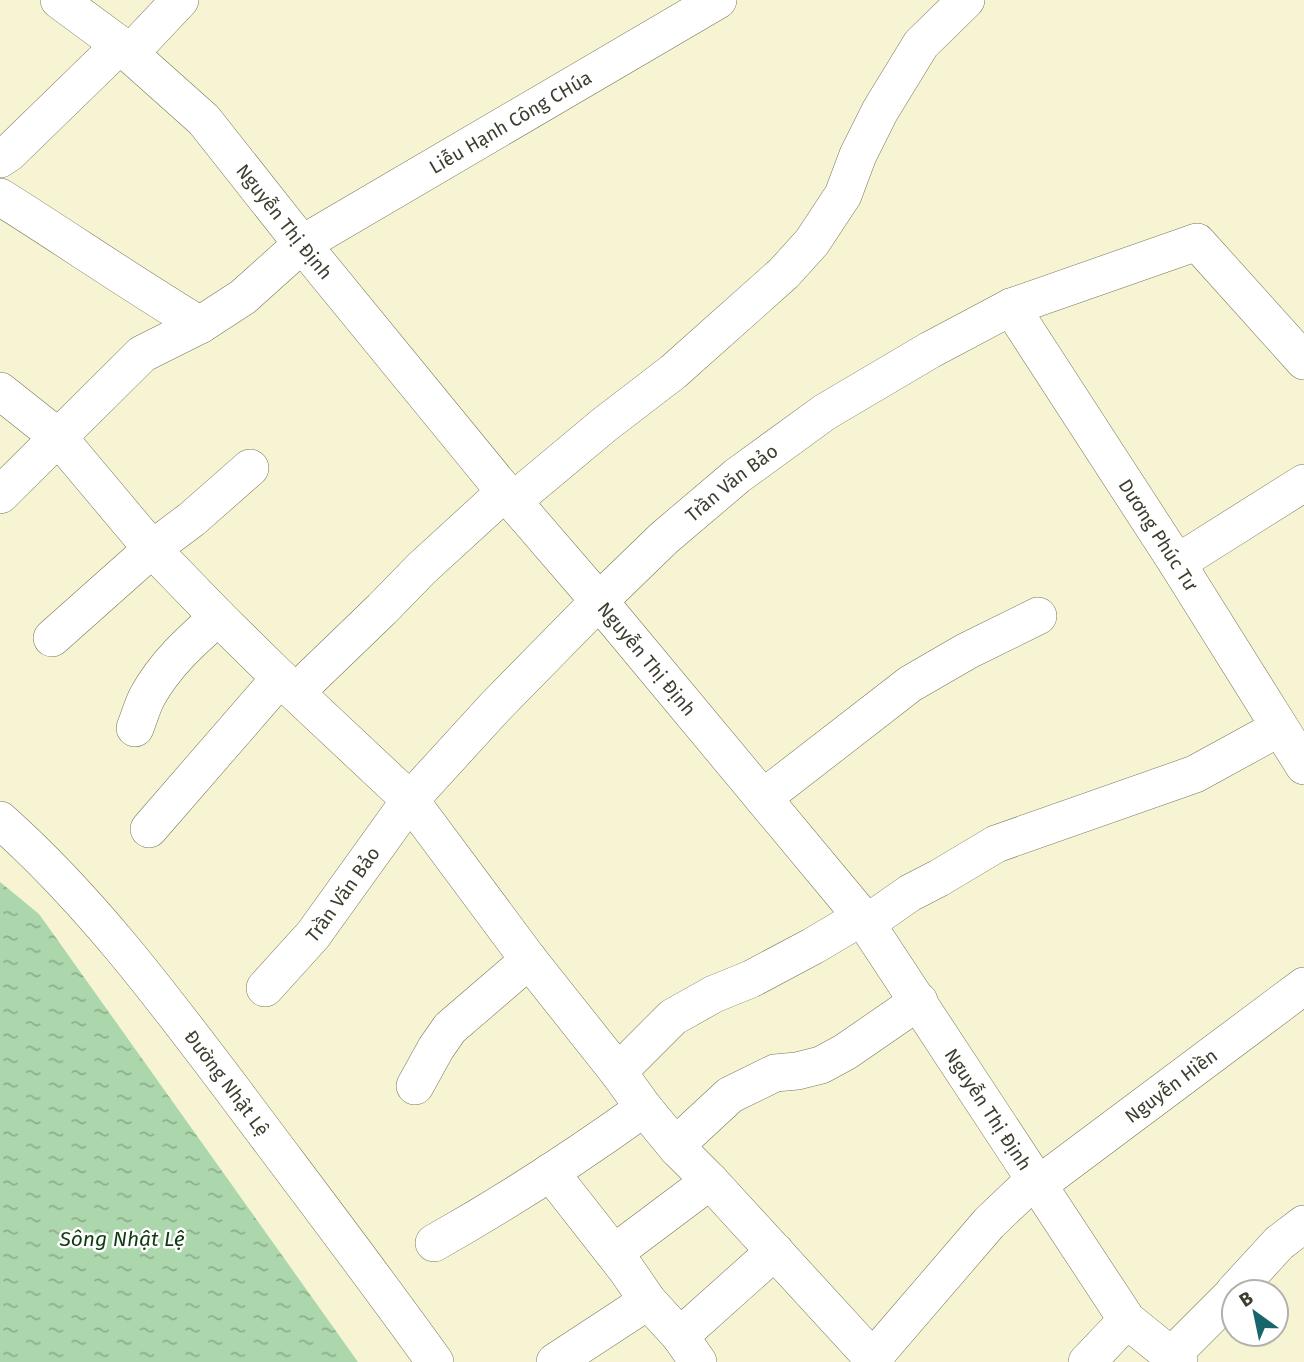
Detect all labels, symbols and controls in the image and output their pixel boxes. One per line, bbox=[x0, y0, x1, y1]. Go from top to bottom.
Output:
street label: Liễu Hạnh Công CHúa bbox=[425, 66, 596, 179]
street label: Nguyễn Thị Định bbox=[231, 160, 337, 284]
street label: Trần Văn Bảo bbox=[681, 439, 782, 527]
street label: Dương Phúc Tư bbox=[1113, 475, 1203, 595]
street label: Nguyễn Thị Định bbox=[593, 597, 701, 721]
street label: Trần Văn Bảo bbox=[301, 842, 385, 947]
street label: Đường Nhật Lệ bbox=[179, 1026, 274, 1141]
street label: Nguyễn Thị Định bbox=[940, 1044, 1036, 1175]
street label: Nguyễn Hiền bbox=[1121, 1044, 1222, 1128]
water label: Sông Nhật Lệ bbox=[58, 1226, 185, 1252]
north arrow bbox=[1220, 1278, 1290, 1348]
text: B bbox=[1235, 1286, 1257, 1312]

